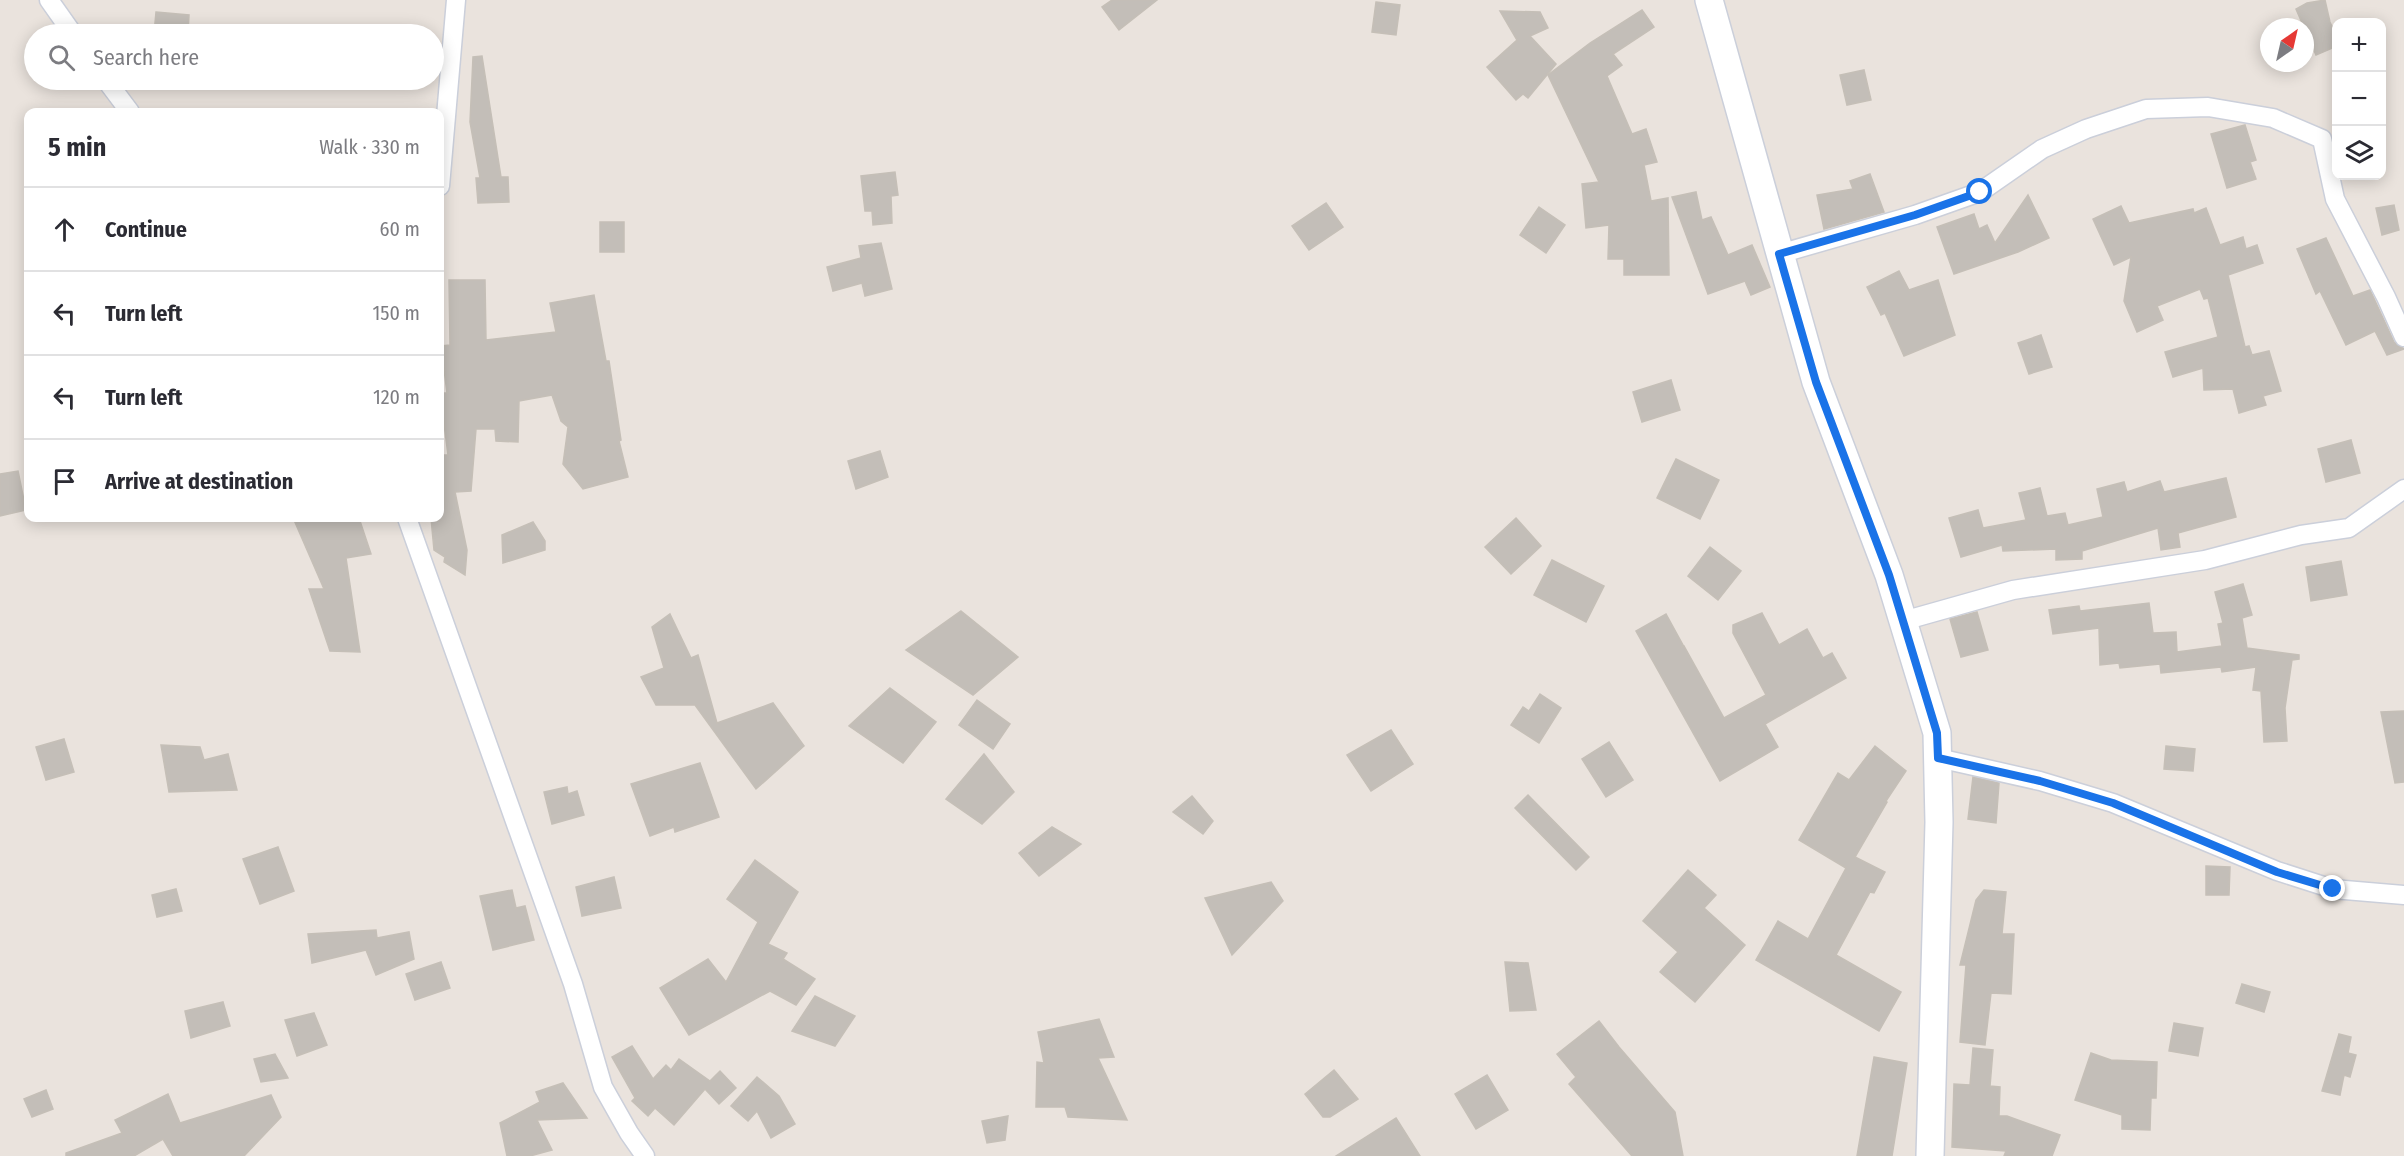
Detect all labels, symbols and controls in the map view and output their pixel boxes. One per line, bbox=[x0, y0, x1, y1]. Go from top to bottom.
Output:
north arrow bbox=[2260, 18, 2314, 72]
map controls bbox=[2332, 18, 2386, 180]
button: + bbox=[2332, 18, 2386, 72]
search box bbox=[24, 24, 444, 90]
icon: search bbox=[45, 41, 78, 74]
text: Search here bbox=[93, 44, 199, 71]
button: − bbox=[2332, 72, 2386, 126]
button: layers bbox=[2332, 126, 2386, 180]
text: 5 min bbox=[48, 132, 106, 163]
text: Walk · 330 m bbox=[319, 135, 420, 159]
route start bbox=[1966, 178, 1992, 204]
icon: ahead bbox=[48, 213, 81, 246]
text: Continue bbox=[105, 216, 187, 243]
text: 60 m bbox=[380, 217, 420, 241]
icon: left bbox=[48, 297, 81, 330]
text: Turn left bbox=[105, 300, 183, 327]
text: 150 m bbox=[373, 301, 420, 325]
icon: left bbox=[48, 381, 81, 414]
text: Turn left bbox=[105, 384, 183, 411]
text: 120 m bbox=[373, 385, 420, 409]
icon: arrive bbox=[48, 465, 81, 498]
text: Arrive at destination bbox=[105, 468, 293, 495]
route end bbox=[2319, 875, 2345, 901]

